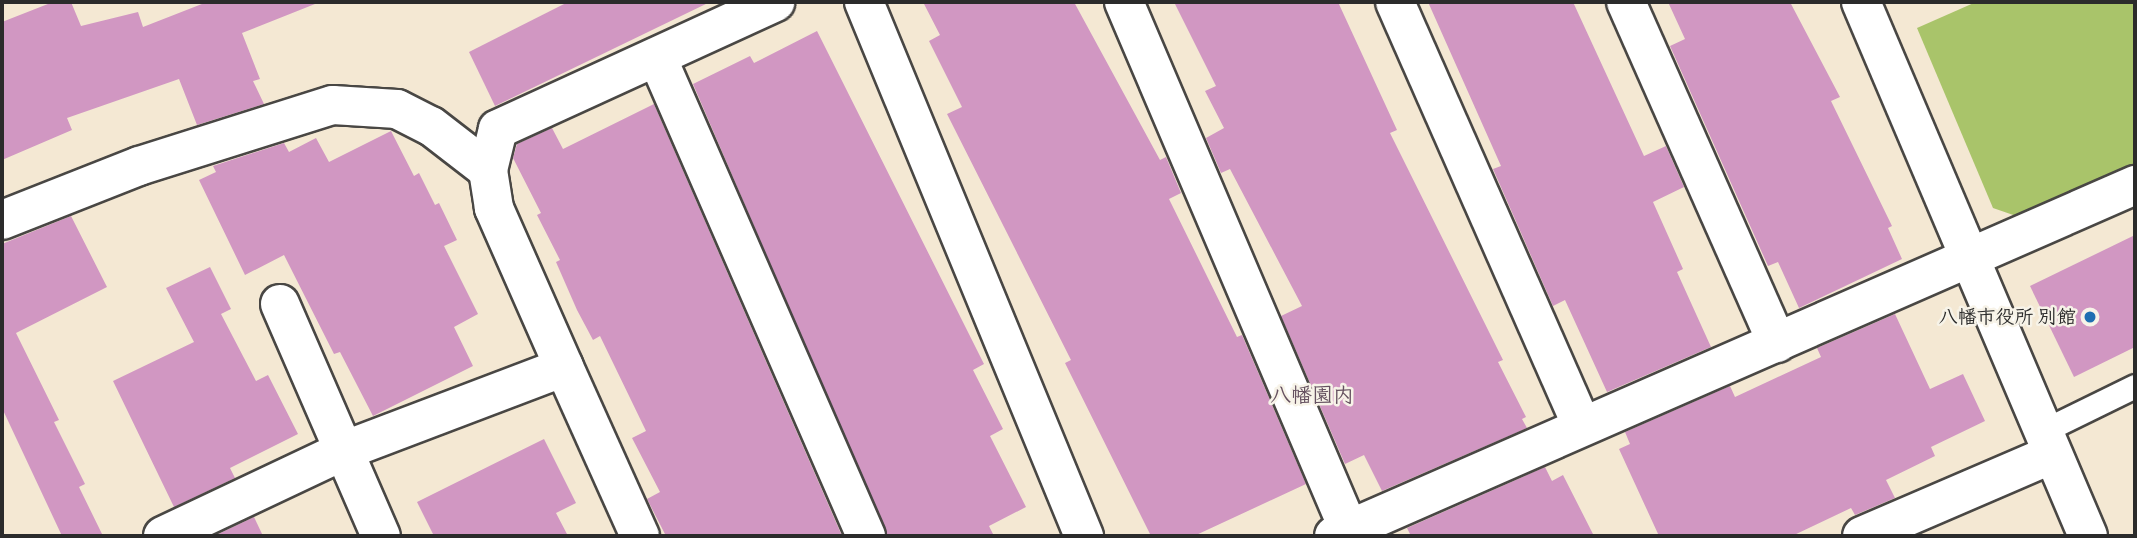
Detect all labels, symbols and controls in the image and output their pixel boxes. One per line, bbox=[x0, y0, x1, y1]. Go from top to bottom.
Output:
place label: 八幡市役所 別館 bbox=[1938, 306, 2076, 328]
marker: 八幡市役所 別館 bbox=[2082, 309, 2098, 325]
district label: 八幡園内 bbox=[1270, 382, 1354, 408]

